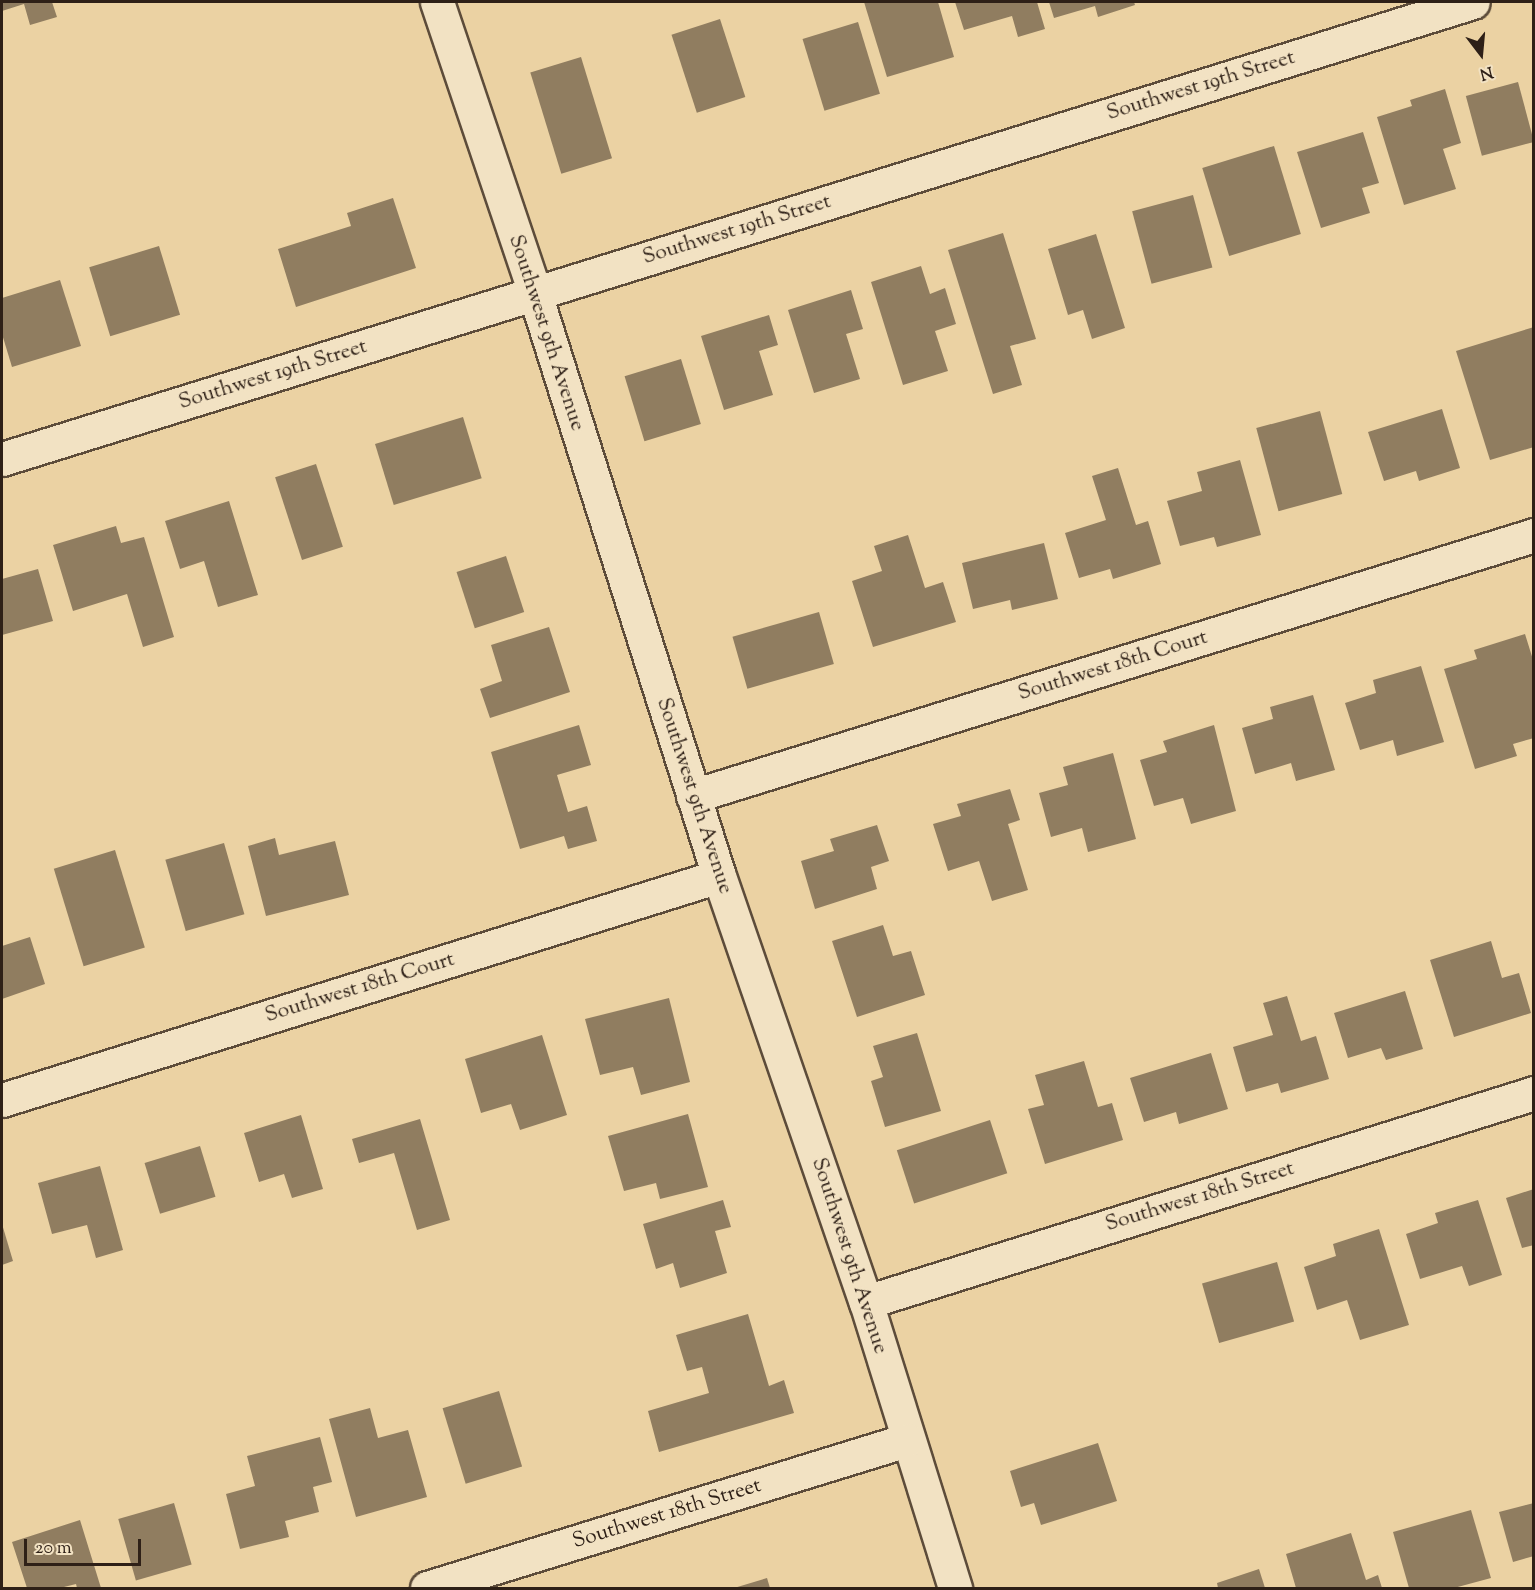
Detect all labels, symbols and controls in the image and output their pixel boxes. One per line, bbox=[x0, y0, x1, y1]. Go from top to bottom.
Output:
north arrow bbox=[1451, 24, 1511, 84]
street label: Southwest 19th Street bbox=[1104, 45, 1298, 127]
text: N bbox=[1477, 59, 1495, 85]
street label: Southwest 19th Street bbox=[640, 189, 834, 271]
street label: Southwest 9th Avenue bbox=[502, 232, 590, 434]
street label: Southwest 19th Street bbox=[176, 334, 370, 416]
street label: Southwest 18th Court bbox=[1015, 625, 1211, 707]
street label: Southwest 9th Avenue bbox=[650, 695, 738, 897]
street label: Southwest 18th Court bbox=[262, 947, 458, 1029]
street label: Southwest 9th Avenue bbox=[805, 1155, 893, 1357]
street label: Southwest 18th Street bbox=[1103, 1156, 1297, 1238]
street label: Southwest 18th Street bbox=[570, 1473, 764, 1555]
scale bar bbox=[27, 1527, 144, 1565]
text: 20 m bbox=[35, 1536, 72, 1562]

